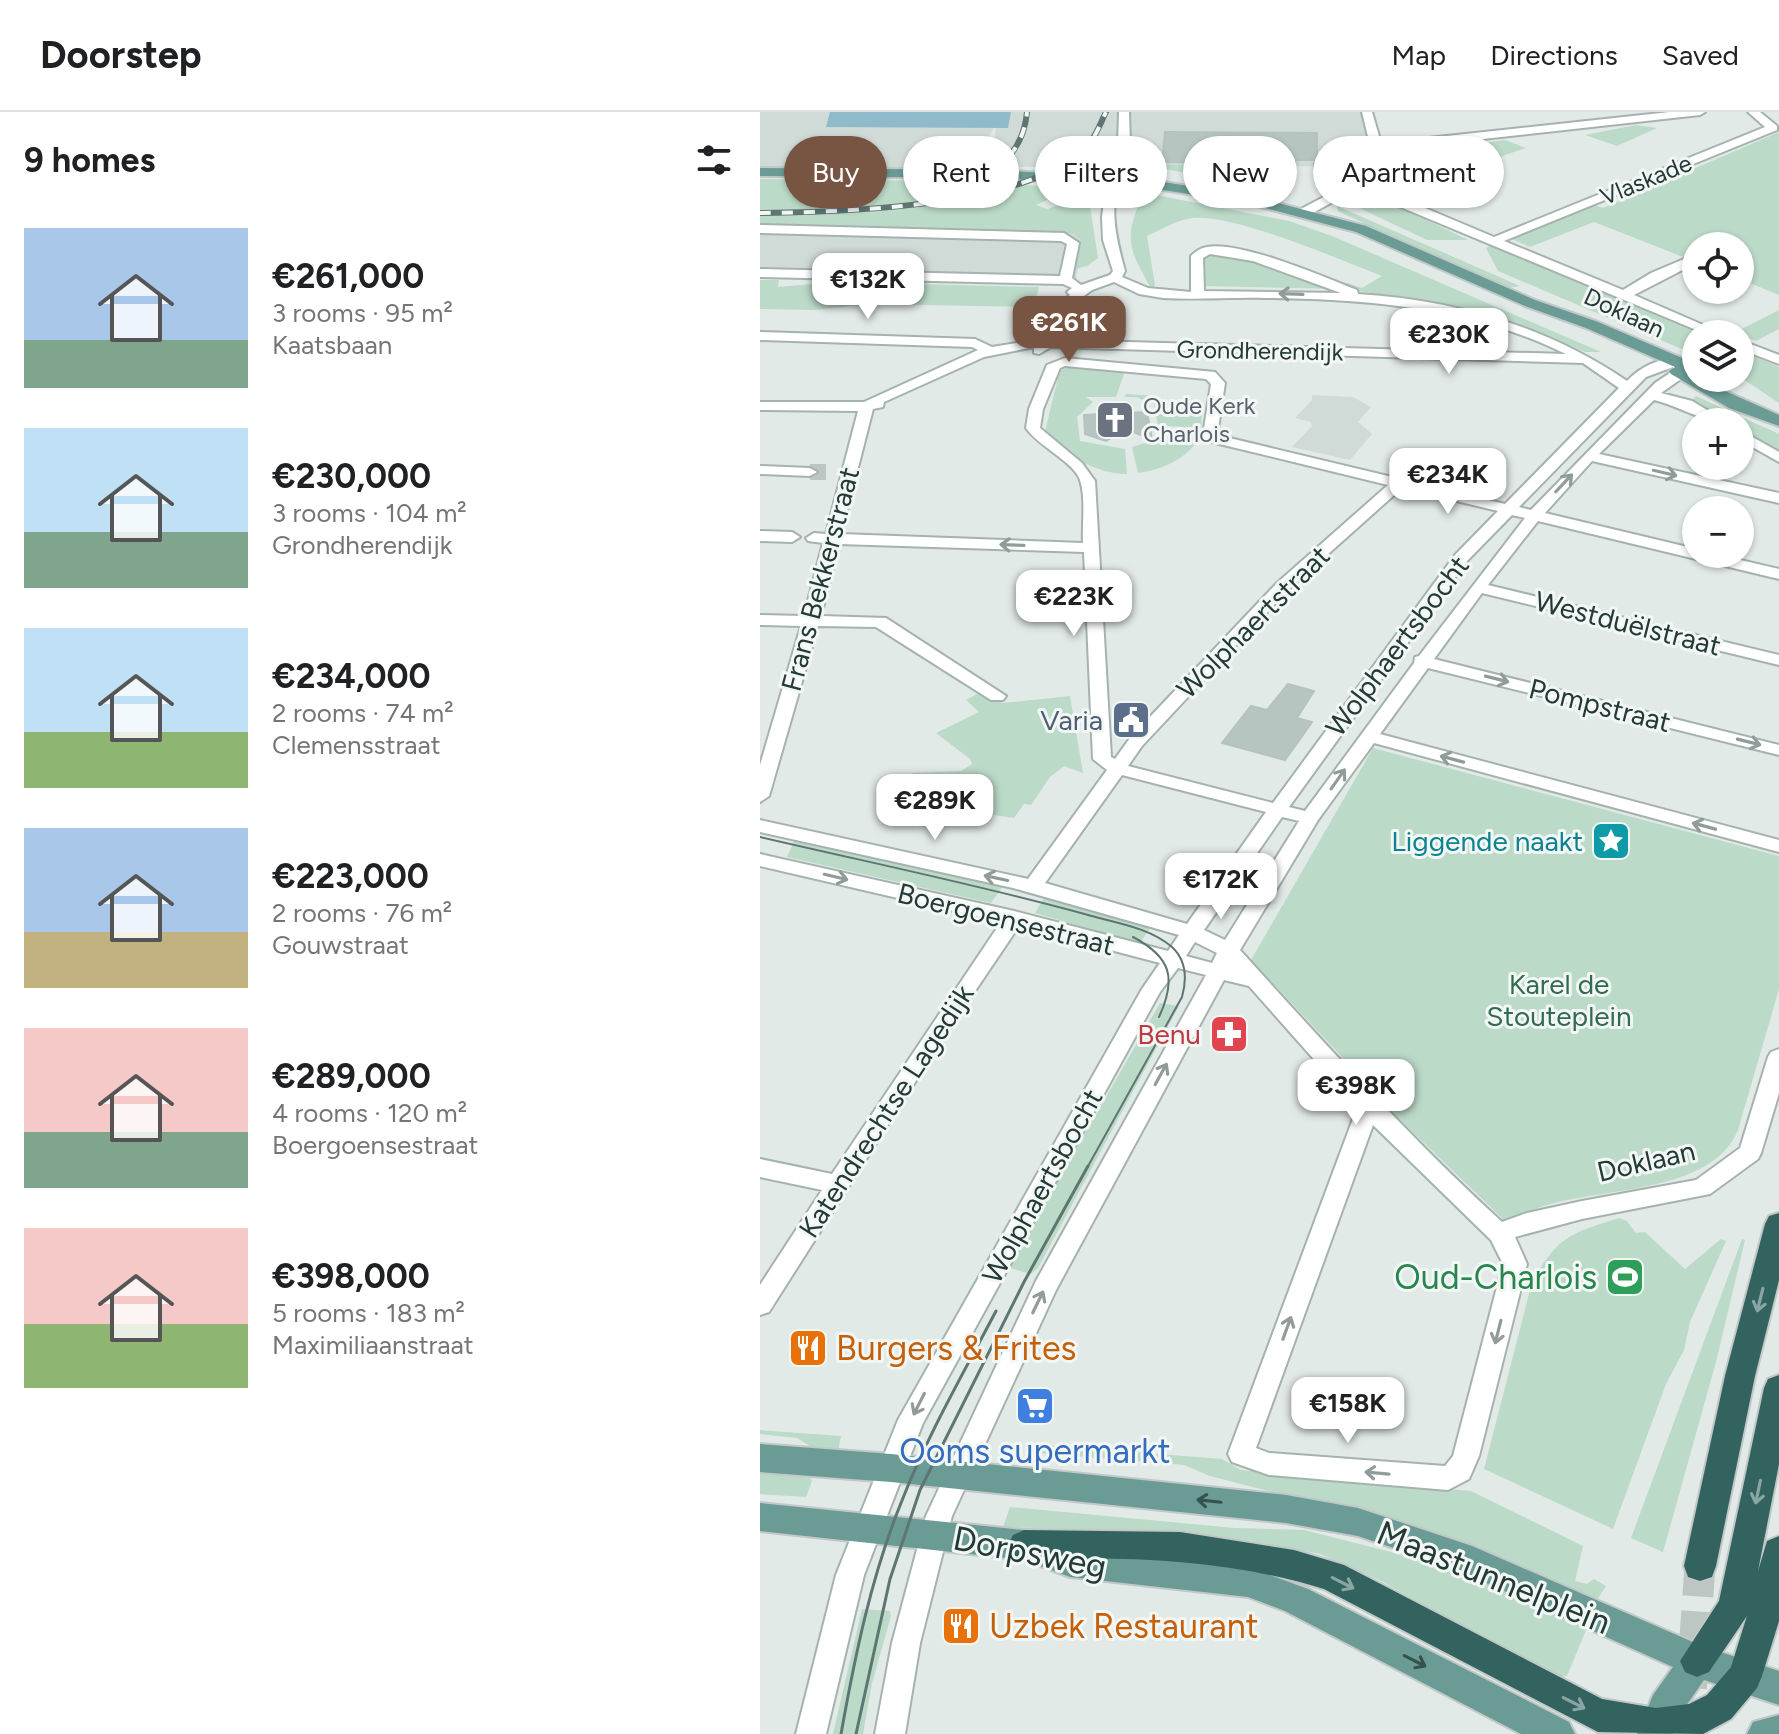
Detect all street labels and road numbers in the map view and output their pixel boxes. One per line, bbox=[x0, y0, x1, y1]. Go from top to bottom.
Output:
street label: Vlaskade bbox=[1596, 148, 1696, 211]
street label: Doklaan bbox=[1579, 281, 1669, 344]
street label: Grondherendijk bbox=[1176, 335, 1344, 366]
street label: Frans Bekkerstraat bbox=[774, 463, 866, 695]
street label: Wolphaertstraat bbox=[1170, 539, 1336, 705]
street label: Wolphaertsbocht bbox=[1318, 549, 1476, 743]
street label: Westduëlstraat bbox=[1532, 583, 1724, 663]
street label: Pompstraat bbox=[1526, 671, 1674, 739]
street label: Boergoensestraat bbox=[894, 876, 1118, 962]
street label: Katendrechtse Lagedijk bbox=[791, 978, 981, 1244]
street label: Wolphaertsbocht bbox=[975, 1083, 1109, 1289]
street label: Doklaan bbox=[1594, 1133, 1698, 1189]
street label: Maastunnelplein bbox=[1371, 1512, 1617, 1643]
street label: Dorpsweg bbox=[950, 1518, 1110, 1587]

